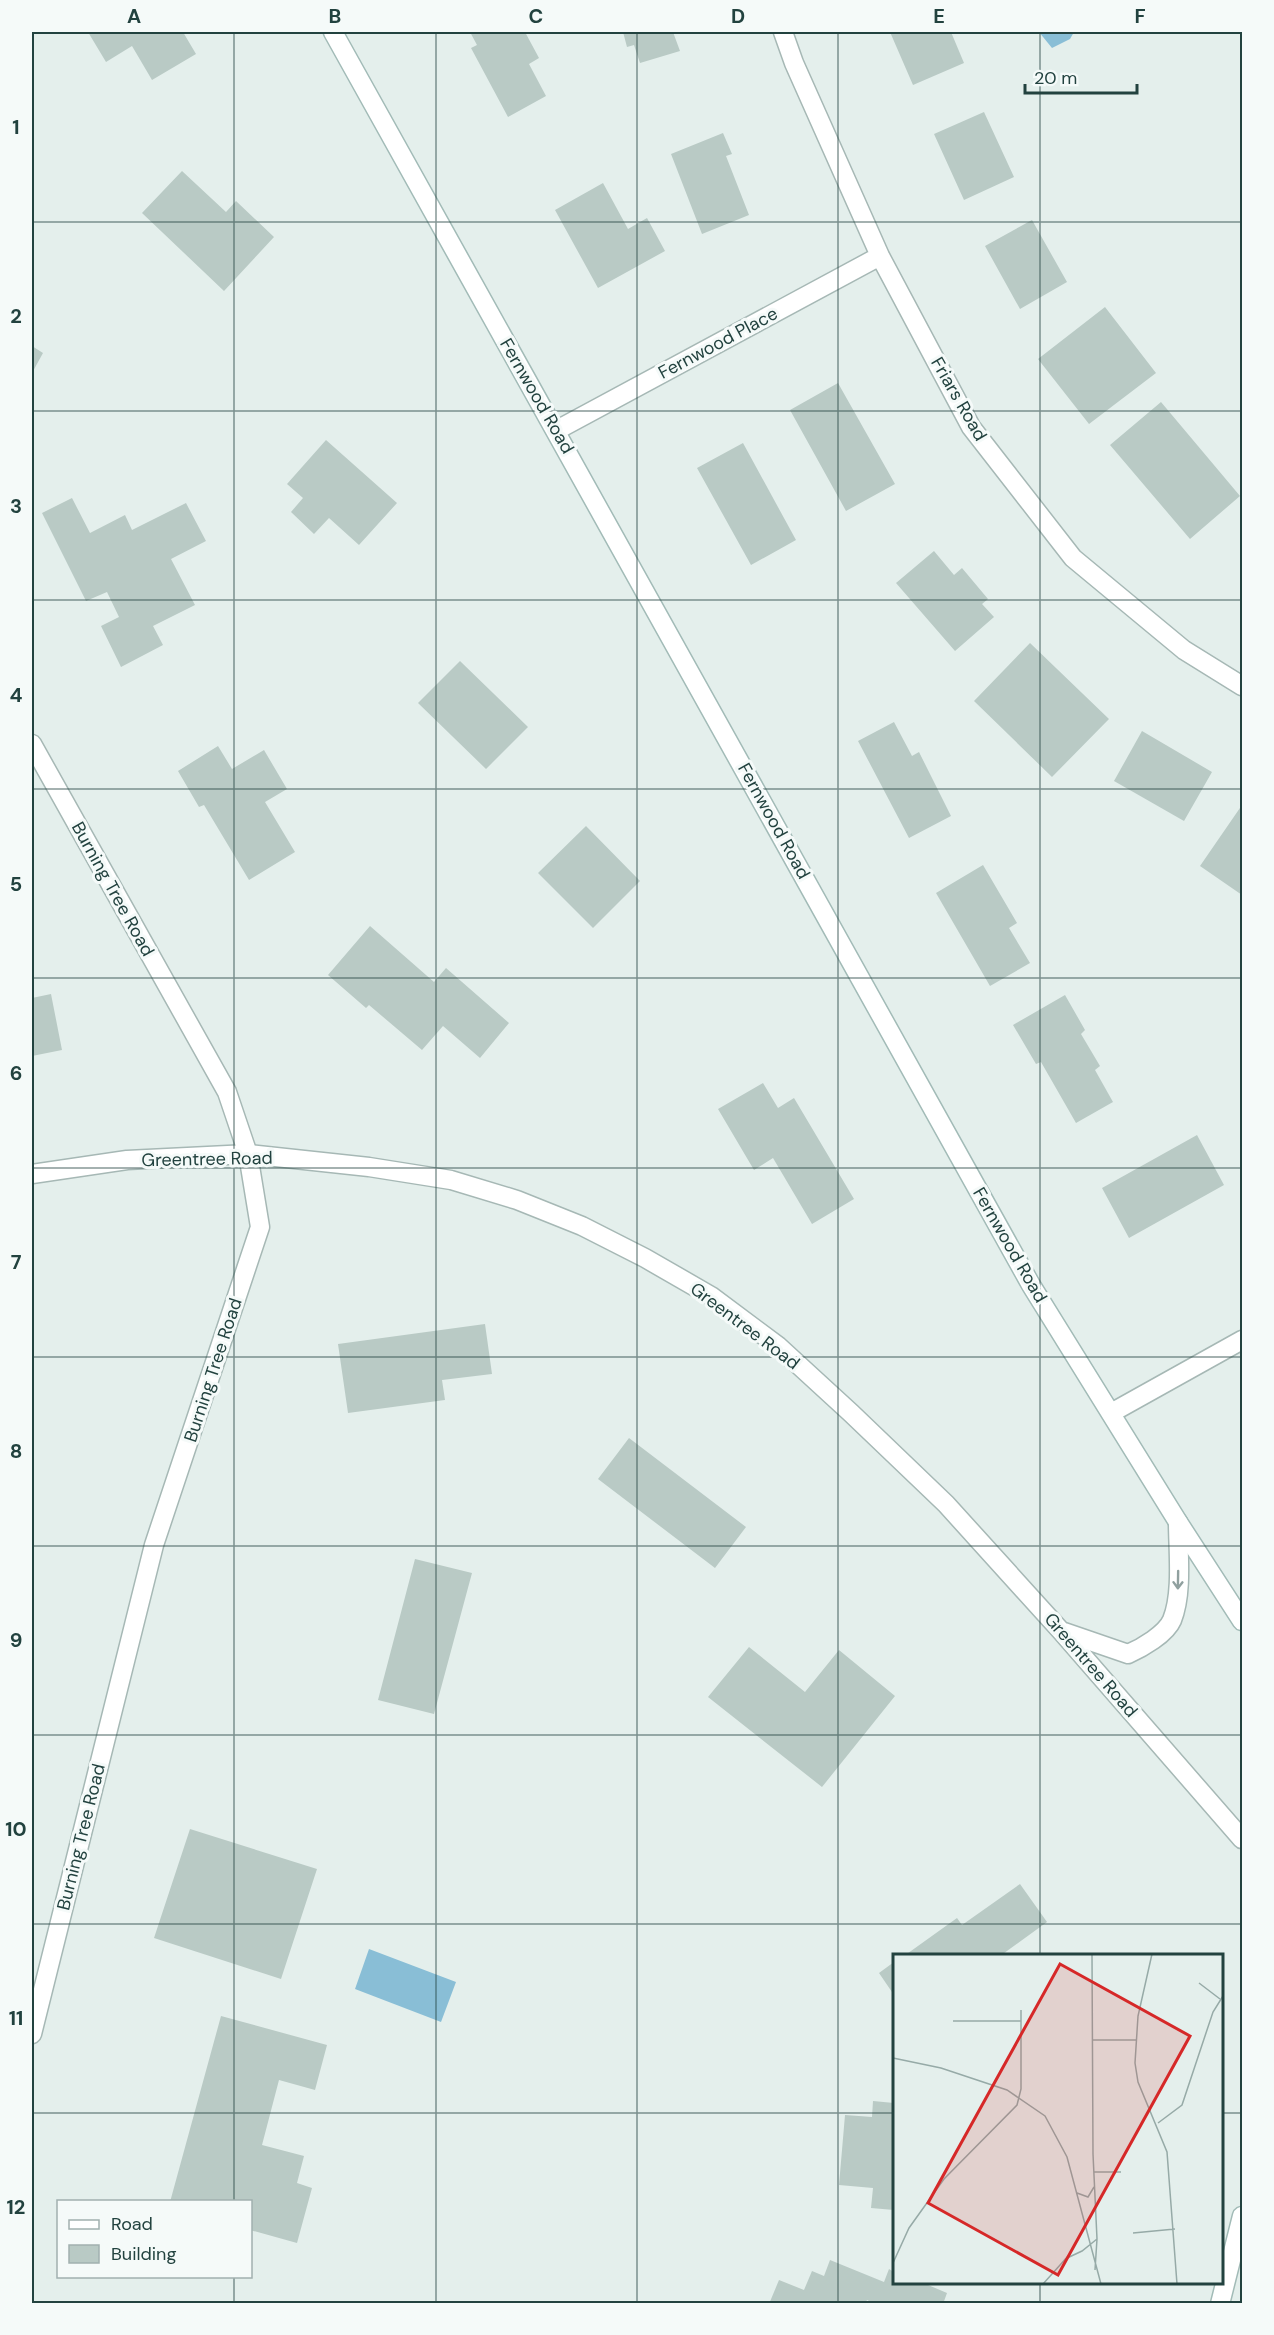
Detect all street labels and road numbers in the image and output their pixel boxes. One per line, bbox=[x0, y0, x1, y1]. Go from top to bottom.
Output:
street label: Fernwood Place bbox=[654, 301, 782, 385]
street label: Fernwood Road bbox=[494, 334, 580, 458]
street label: Friars Road bbox=[925, 353, 993, 445]
street label: Fernwood Road bbox=[732, 759, 816, 883]
street label: Burning Tree Road bbox=[66, 818, 160, 960]
street label: Greentree Road bbox=[141, 1146, 273, 1172]
street label: Fernwood Road bbox=[967, 1183, 1053, 1307]
street label: Greentree Road bbox=[685, 1277, 805, 1375]
street label: Burning Tree Road bbox=[178, 1295, 248, 1445]
street label: Greentree Road bbox=[1039, 1608, 1143, 1722]
street label: Burning Tree Road bbox=[51, 1761, 111, 1913]

